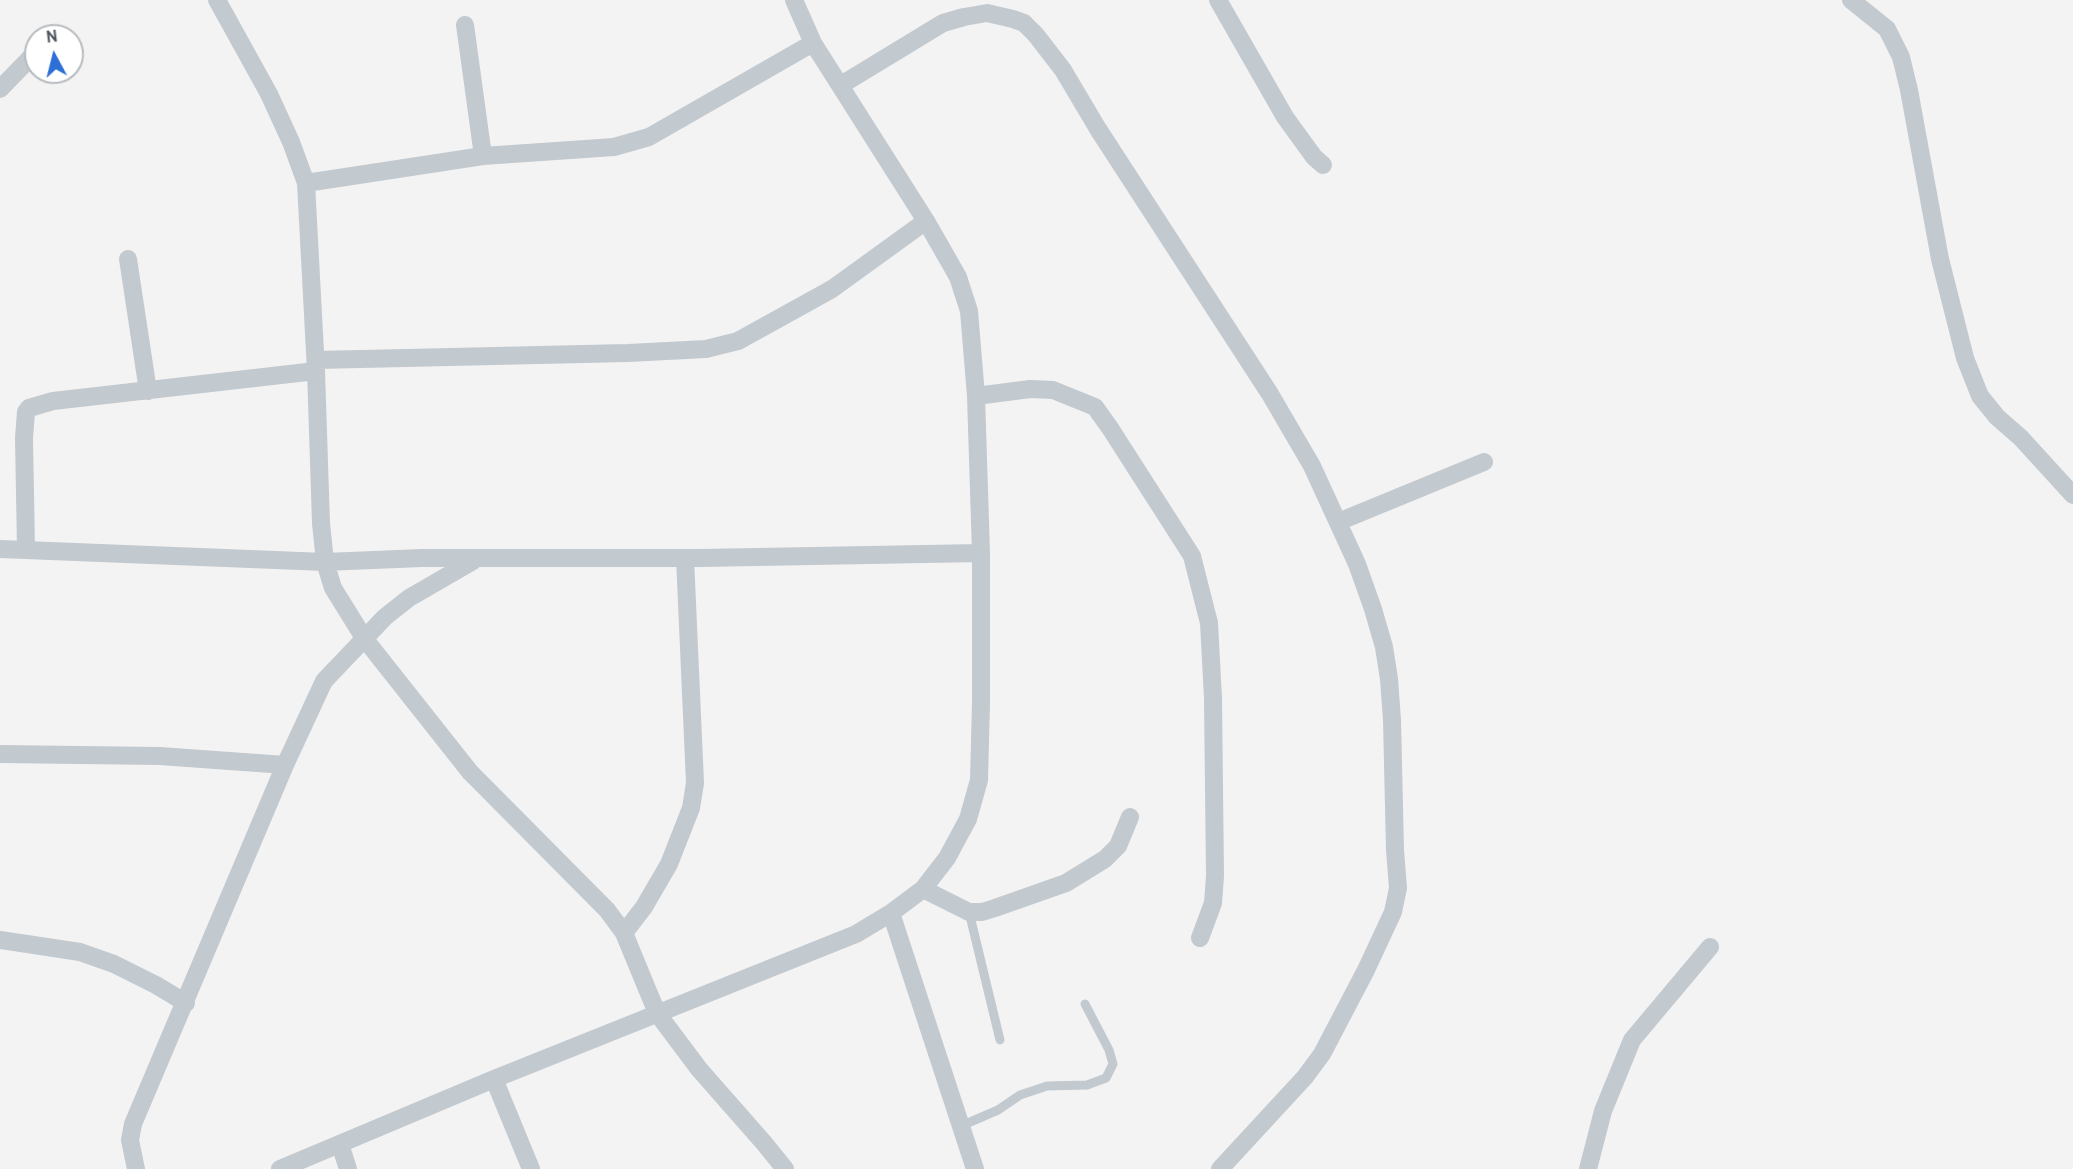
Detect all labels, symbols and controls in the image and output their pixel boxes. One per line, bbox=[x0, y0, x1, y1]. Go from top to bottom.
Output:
north arrow bbox=[24, 24, 84, 84]
text: N bbox=[45, 27, 59, 49]

